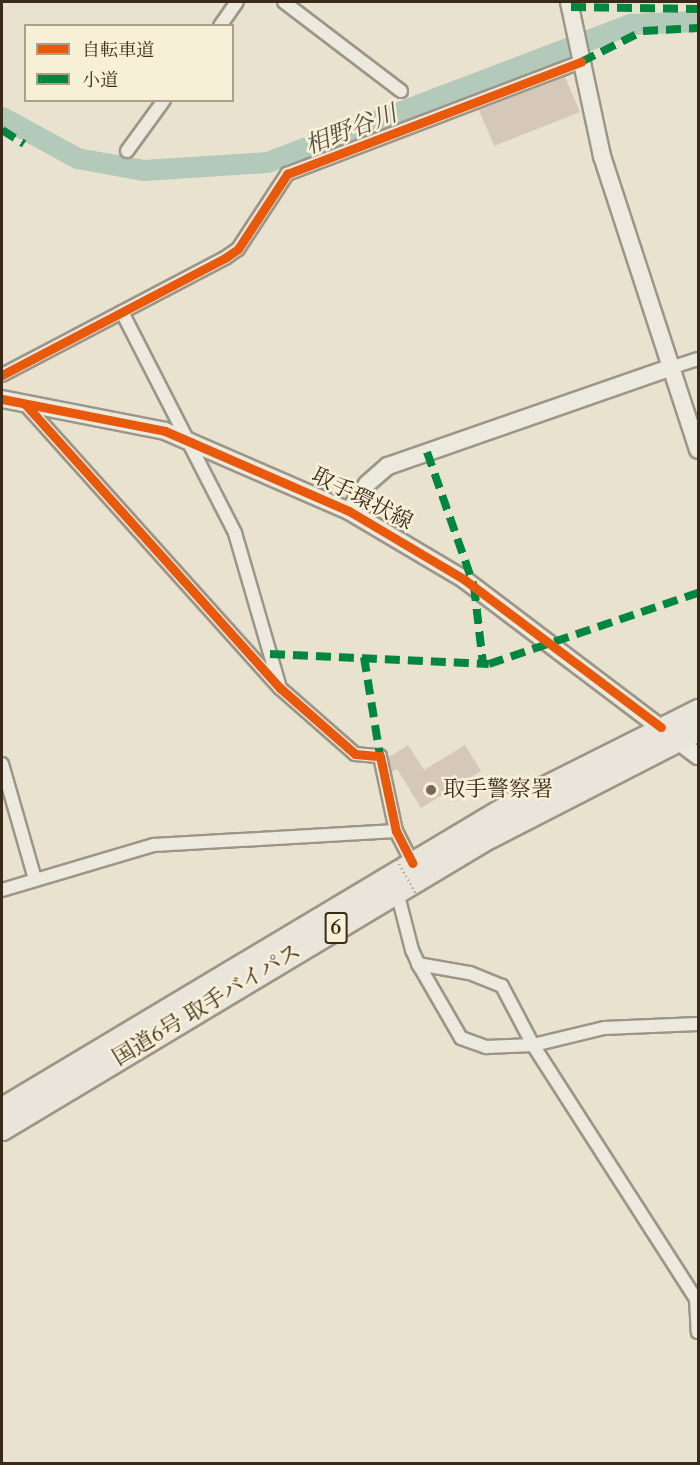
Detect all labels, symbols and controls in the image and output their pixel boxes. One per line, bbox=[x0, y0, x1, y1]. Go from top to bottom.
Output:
legend bbox=[24, 24, 234, 102]
text: 自転車道 bbox=[82, 38, 154, 63]
text: 小道 bbox=[82, 68, 118, 93]
water label: 相野谷川 bbox=[301, 99, 401, 161]
street label: 取手環状線 bbox=[307, 462, 417, 536]
place label: 取手警察署 bbox=[443, 777, 553, 803]
marker: 取手警察署 bbox=[424, 783, 438, 797]
road number: 6 bbox=[324, 910, 348, 946]
street label: 国道6号 取手バイパス bbox=[108, 938, 306, 1072]

